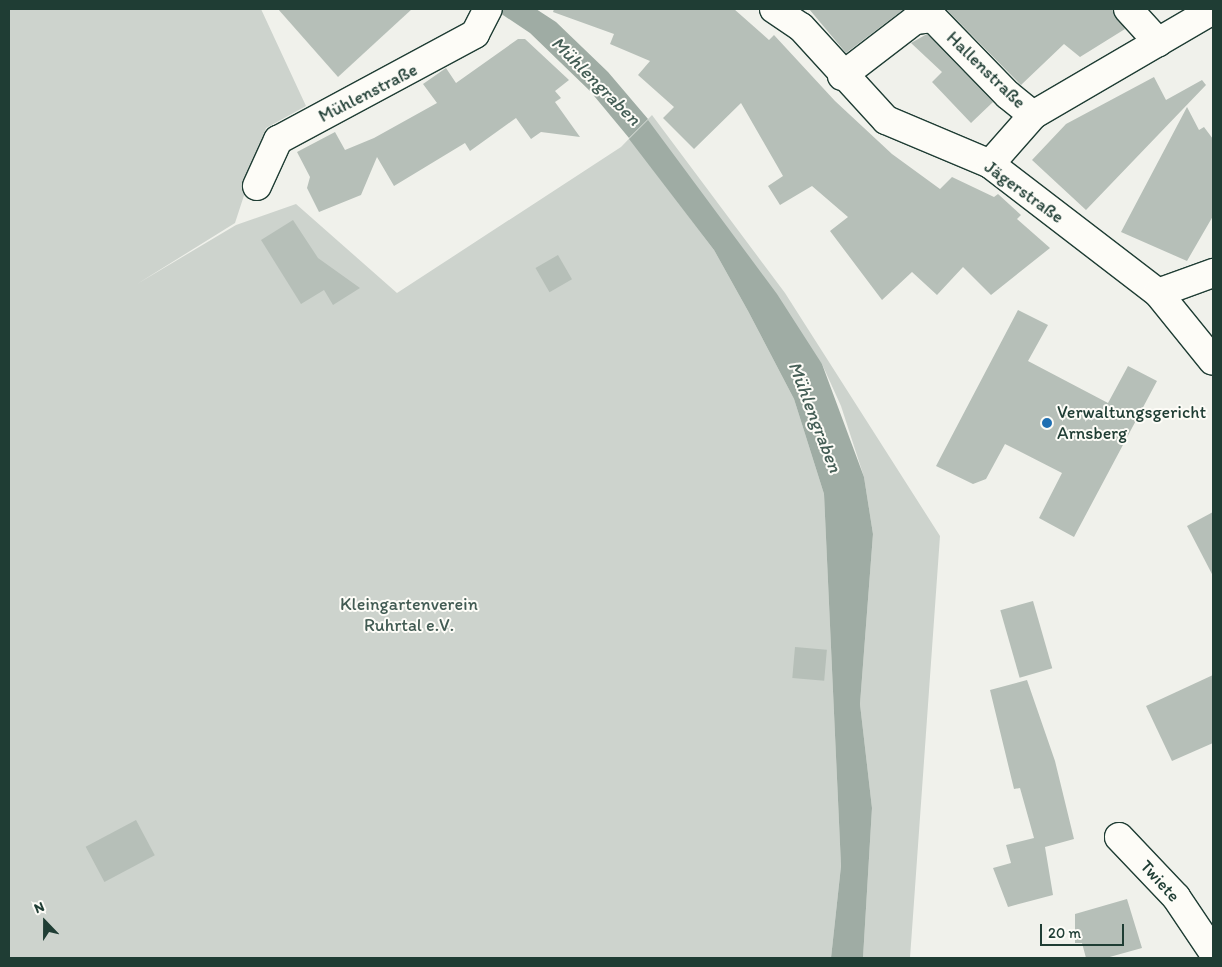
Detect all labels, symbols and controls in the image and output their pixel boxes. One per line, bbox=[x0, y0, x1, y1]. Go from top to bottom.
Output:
street label: Hallenstraße bbox=[942, 27, 1030, 113]
water label: Mühlengraben bbox=[547, 32, 645, 130]
street label: Mühlenstraße bbox=[315, 59, 421, 127]
street label: Jägerstraße bbox=[980, 156, 1068, 228]
water label: Mühlengraben bbox=[783, 358, 847, 476]
place label: Verwaltungsgericht Arnsberg bbox=[1057, 402, 1206, 444]
marker: Verwaltungsgericht Arnsberg bbox=[1041, 417, 1053, 429]
park label: Kleingartenverein Ruhrtal e.V. bbox=[340, 594, 478, 636]
street label: Twiete bbox=[1136, 855, 1184, 907]
north arrow bbox=[20, 897, 70, 947]
text: N bbox=[32, 898, 47, 917]
scale bar bbox=[1042, 914, 1126, 946]
text: 20 m bbox=[1048, 924, 1081, 942]

